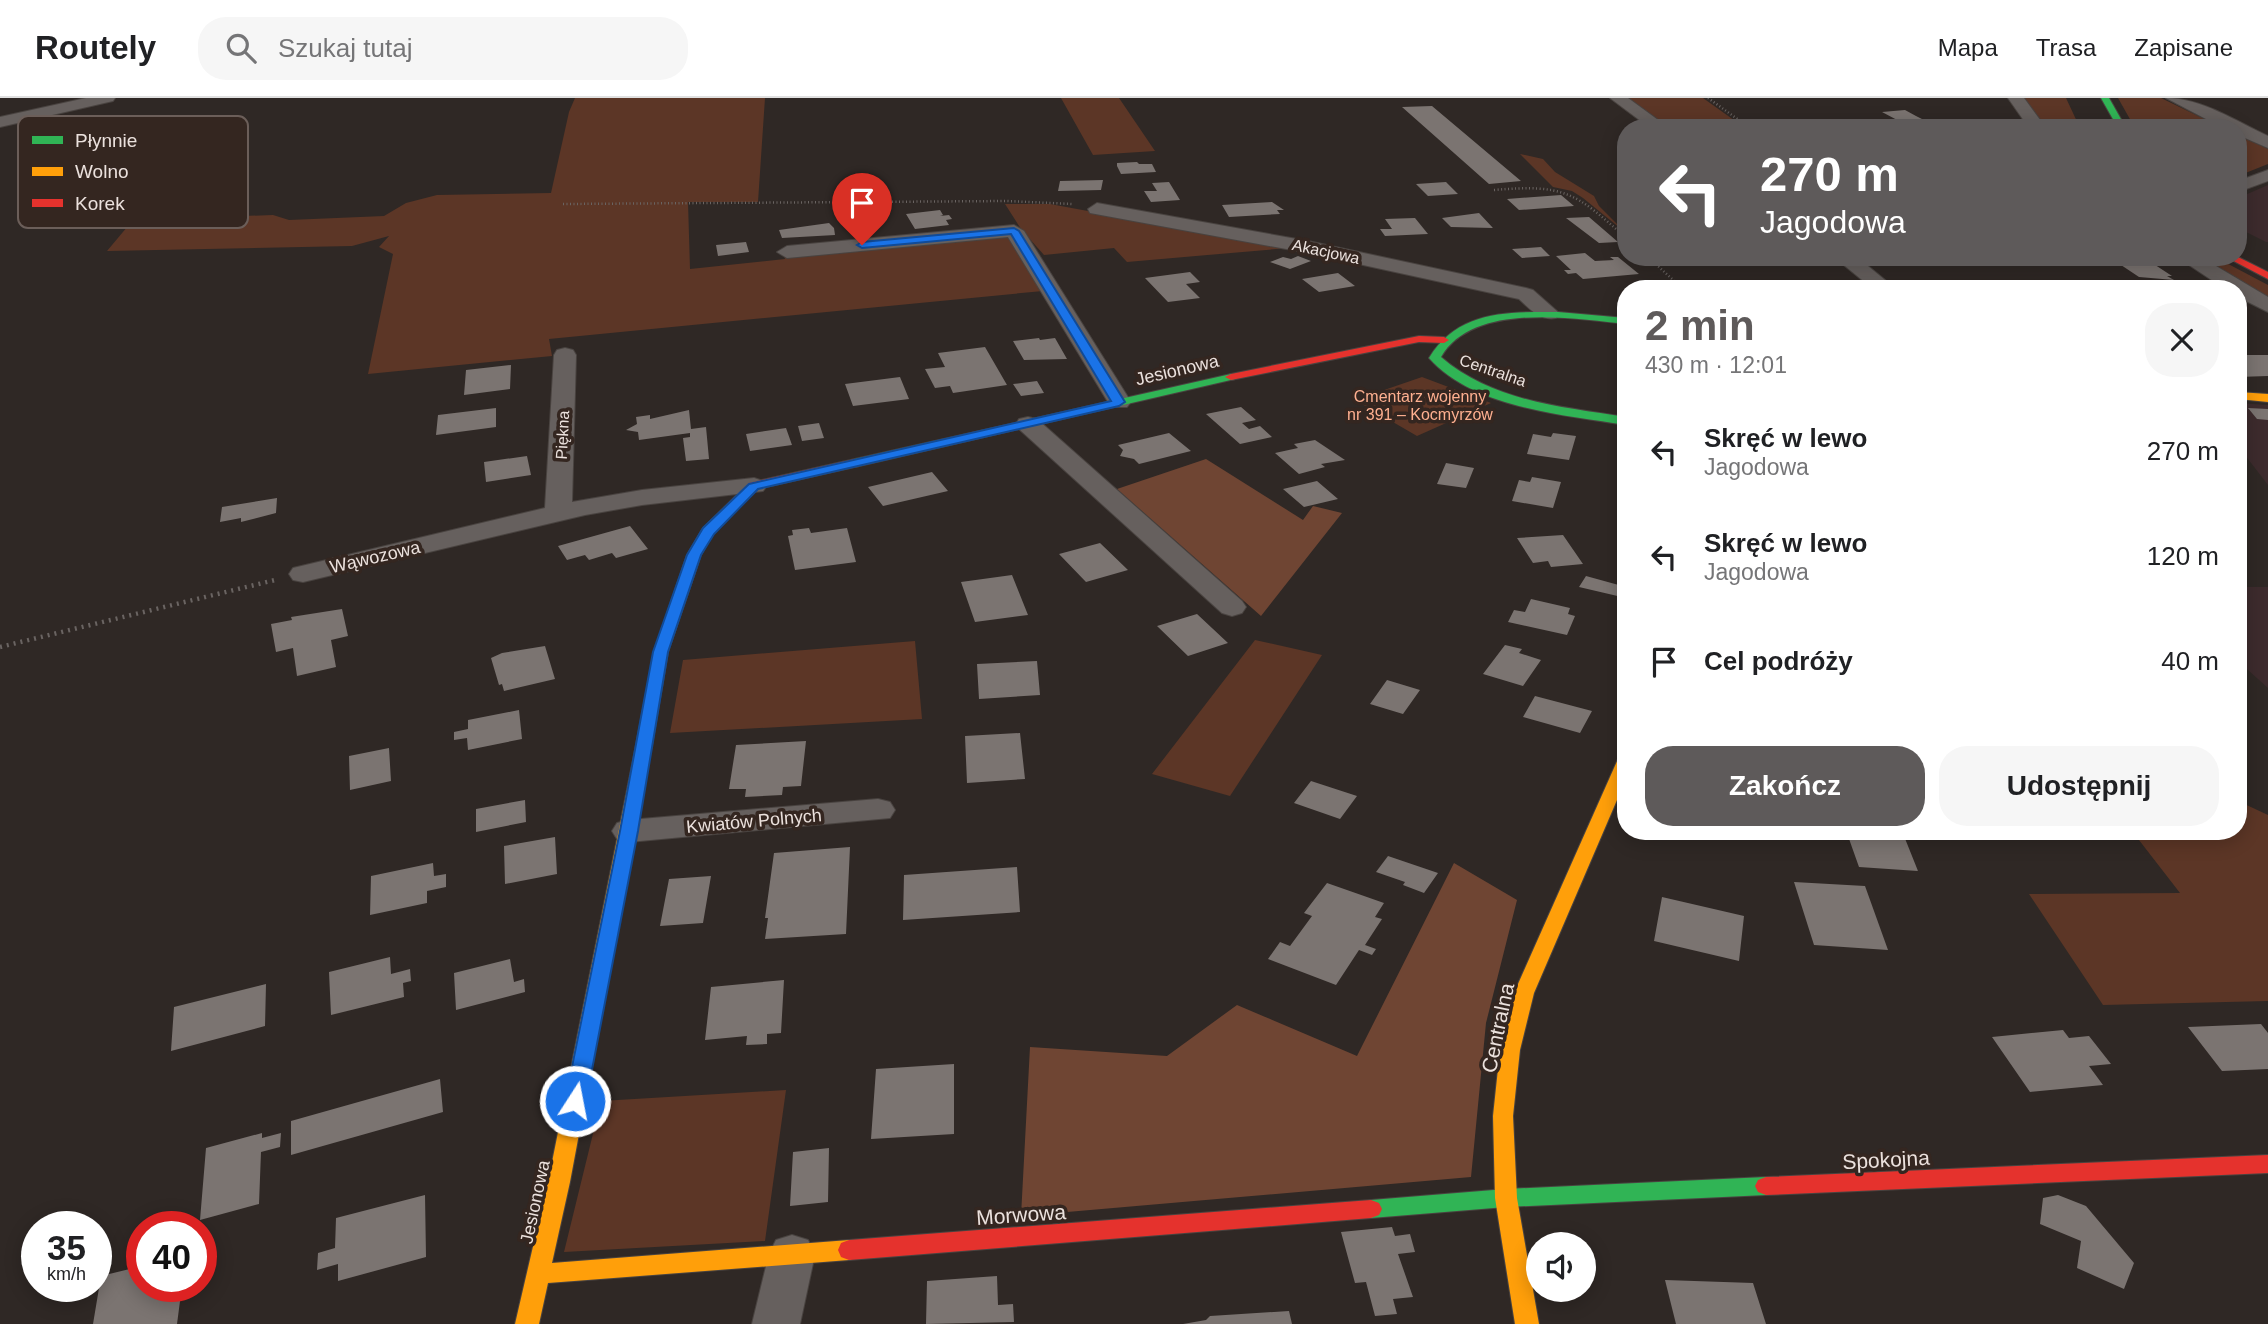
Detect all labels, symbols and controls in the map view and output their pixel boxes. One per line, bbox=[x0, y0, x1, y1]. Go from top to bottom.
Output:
search box bbox=[198, 17, 688, 80]
text: Routely bbox=[35, 29, 156, 66]
icon: search bbox=[222, 29, 260, 67]
text: Szukaj tutaj bbox=[278, 33, 412, 63]
text: Mapa bbox=[1938, 34, 1998, 61]
text: Trasa bbox=[2036, 34, 2096, 61]
text: Zapisane bbox=[2134, 34, 2233, 61]
legend bbox=[18, 116, 248, 228]
text: Płynnie bbox=[75, 130, 137, 151]
icon: left bbox=[1645, 147, 1736, 238]
text: 270 m bbox=[1760, 147, 1899, 201]
text: Wolno bbox=[75, 161, 129, 182]
pin bbox=[832, 173, 892, 245]
icon: arrive bbox=[843, 184, 881, 222]
text: Korek bbox=[75, 193, 125, 214]
text: Jagodowa bbox=[1760, 204, 1906, 240]
street label: Akacjowa bbox=[1291, 236, 1361, 267]
text: 2 min bbox=[1645, 302, 1755, 349]
button: close bbox=[2145, 303, 2219, 377]
street label: Jesionowa bbox=[1133, 350, 1222, 389]
street label: Centralna bbox=[1457, 351, 1528, 390]
text: 430 m · 12:01 bbox=[1645, 352, 1787, 378]
park label: Cmentarz wojenny nr 391 – Kocmyrzów bbox=[1347, 388, 1493, 423]
street label: Piękna bbox=[553, 410, 572, 460]
text: Skręć w lewo bbox=[1704, 423, 1867, 453]
icon: left bbox=[1645, 433, 1683, 471]
text: 270 m bbox=[2147, 436, 2219, 466]
text: Jagodowa bbox=[1704, 454, 1809, 480]
text: Skręć w lewo bbox=[1704, 528, 1867, 558]
street label: Wąwozowa bbox=[328, 537, 423, 577]
icon: left bbox=[1645, 538, 1683, 576]
text: 120 m bbox=[2147, 541, 2219, 571]
text: Jagodowa bbox=[1704, 559, 1809, 585]
icon: arrive bbox=[1645, 643, 1683, 681]
text: Cel podróży bbox=[1704, 646, 1853, 676]
text: 40 m bbox=[2161, 646, 2219, 676]
button: Zakończ bbox=[1645, 746, 1925, 826]
button: Udostępnij bbox=[1939, 746, 2219, 826]
street label: Kwiatów Polnych bbox=[685, 805, 823, 837]
street label: Centralna bbox=[1477, 981, 1518, 1075]
position arrow bbox=[538, 1064, 612, 1138]
street label: Spokojna bbox=[1842, 1146, 1931, 1173]
street label: Jesionowa bbox=[516, 1157, 554, 1246]
street label: Morwowa bbox=[975, 1200, 1067, 1229]
speed limit sign: 40 bbox=[126, 1211, 217, 1302]
text: 35 bbox=[47, 1228, 86, 1267]
map controls bbox=[1526, 1232, 1596, 1302]
button: sound bbox=[1526, 1232, 1596, 1302]
text: km/h bbox=[47, 1264, 86, 1284]

